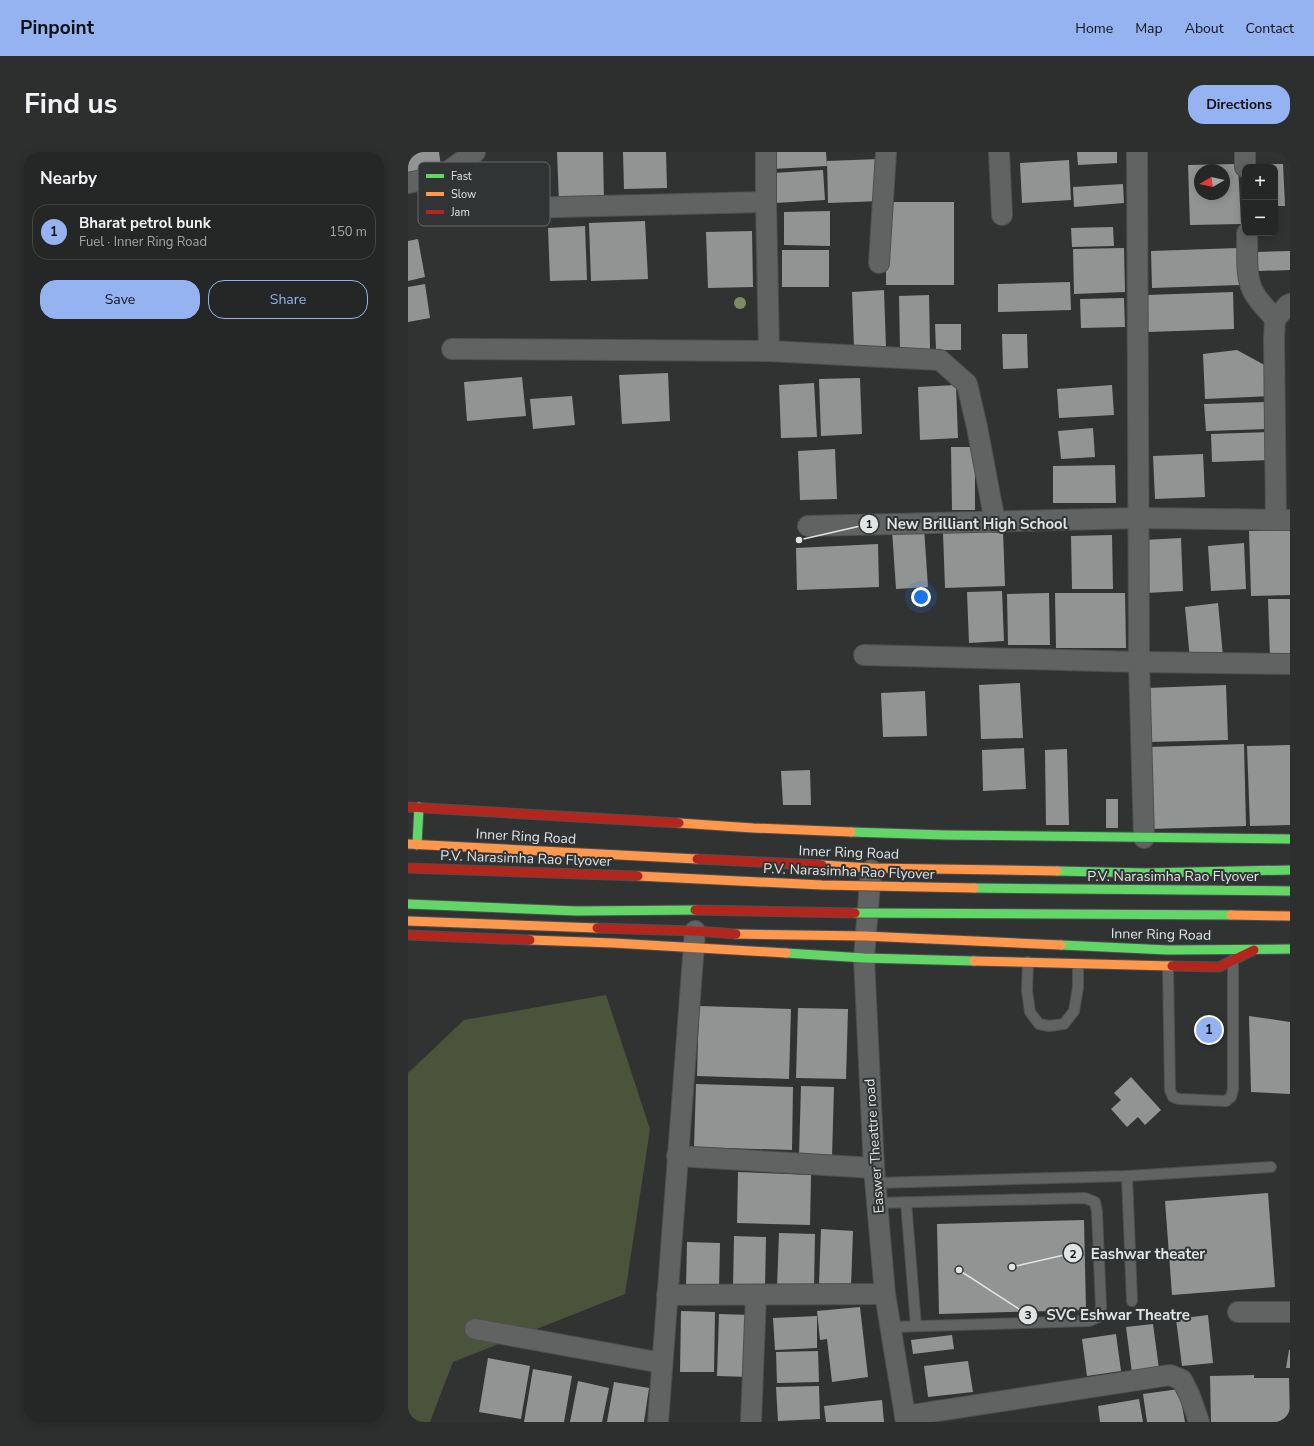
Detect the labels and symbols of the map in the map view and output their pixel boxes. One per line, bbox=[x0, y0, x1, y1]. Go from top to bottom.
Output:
legend bbox=[418, 162, 550, 226]
north arrow bbox=[1194, 164, 1230, 200]
text: Fast bbox=[451, 169, 472, 184]
text: Slow bbox=[451, 187, 476, 202]
text: Jam bbox=[450, 205, 470, 220]
callout: New Brilliant High School bbox=[859, 510, 1075, 537]
text: New Brilliant High School bbox=[887, 514, 1068, 534]
text: 1 bbox=[865, 516, 873, 532]
your location bbox=[911, 587, 931, 607]
street label: Inner Ring Road bbox=[475, 824, 577, 849]
street label: Inner Ring Road bbox=[798, 841, 900, 864]
street label: P.V. Narasimha Rao Flyover bbox=[440, 846, 612, 871]
street label: P.V. Narasimha Rao Flyover bbox=[763, 859, 935, 884]
street label: P.V. Narasimha Rao Flyover bbox=[1087, 867, 1259, 886]
street label: Inner Ring Road bbox=[1111, 924, 1211, 945]
pin: 1 bbox=[1196, 1015, 1222, 1045]
street label: Easwer Theattre road bbox=[860, 1078, 889, 1214]
callout: Eashwar theater bbox=[1063, 1240, 1214, 1267]
text: Eashwar theater bbox=[1091, 1244, 1205, 1264]
text: 2 bbox=[1069, 1246, 1077, 1262]
callout: SVC Eshwar Theatre bbox=[1018, 1301, 1198, 1328]
text: SVC Eshwar Theatre bbox=[1046, 1305, 1190, 1325]
text: 3 bbox=[1024, 1307, 1032, 1323]

